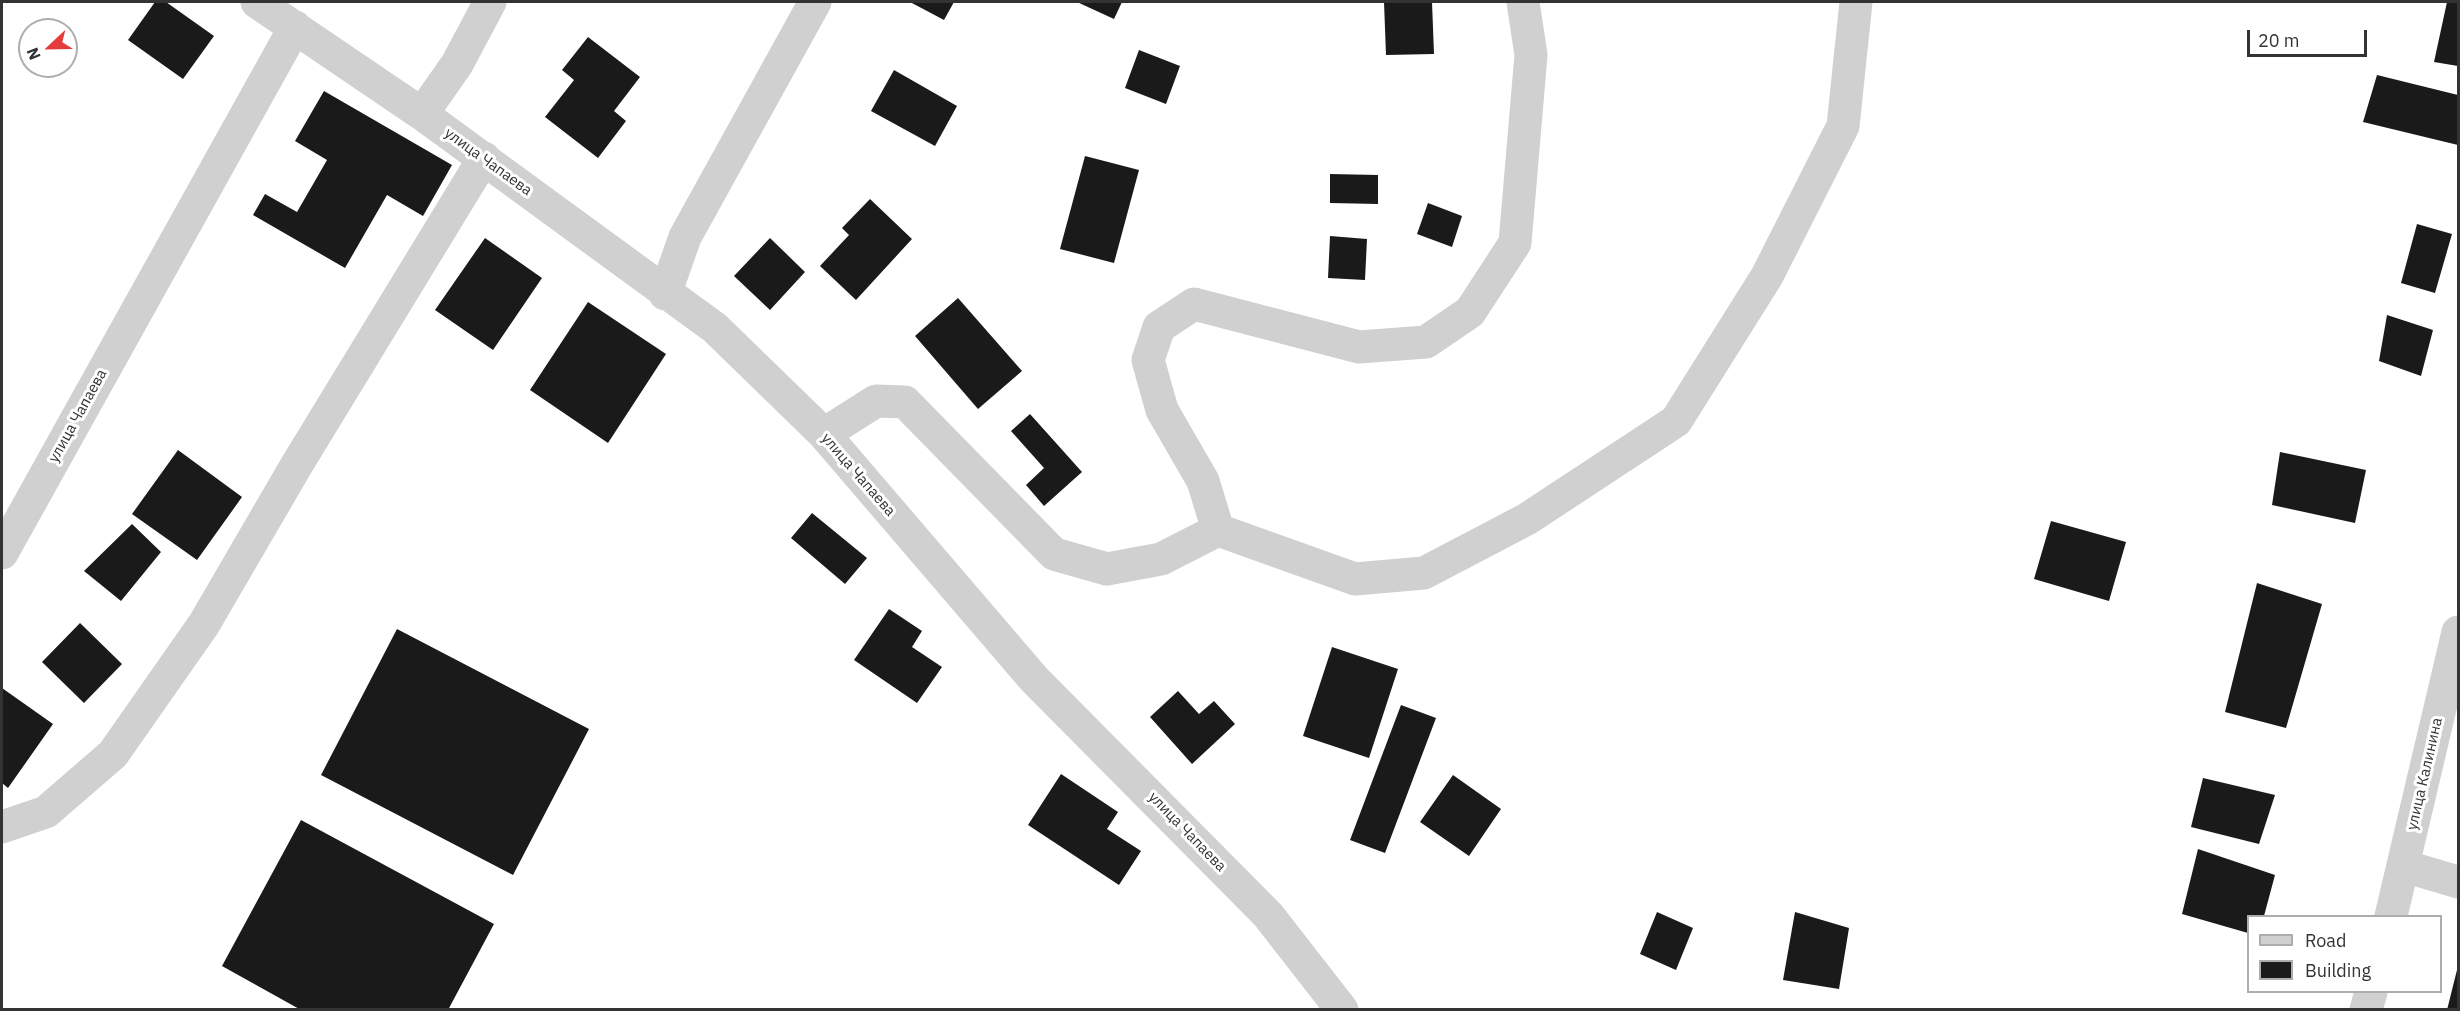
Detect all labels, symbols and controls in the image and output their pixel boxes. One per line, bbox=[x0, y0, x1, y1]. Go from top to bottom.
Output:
north arrow bbox=[18, 18, 78, 78]
scale bar bbox=[2250, 18, 2370, 56]
text: 20 m bbox=[2258, 29, 2300, 52]
text: N bbox=[22, 45, 45, 63]
street label: улица Чапаева bbox=[441, 124, 535, 200]
street label: улица Чапаева bbox=[45, 366, 111, 466]
street label: улица Чапаева bbox=[817, 430, 899, 520]
street label: улица Калинина bbox=[2403, 716, 2447, 832]
street label: улица Чапаева bbox=[1144, 788, 1230, 876]
legend bbox=[2247, 915, 2442, 993]
text: Road bbox=[2305, 929, 2346, 952]
text: Building bbox=[2305, 959, 2371, 982]

